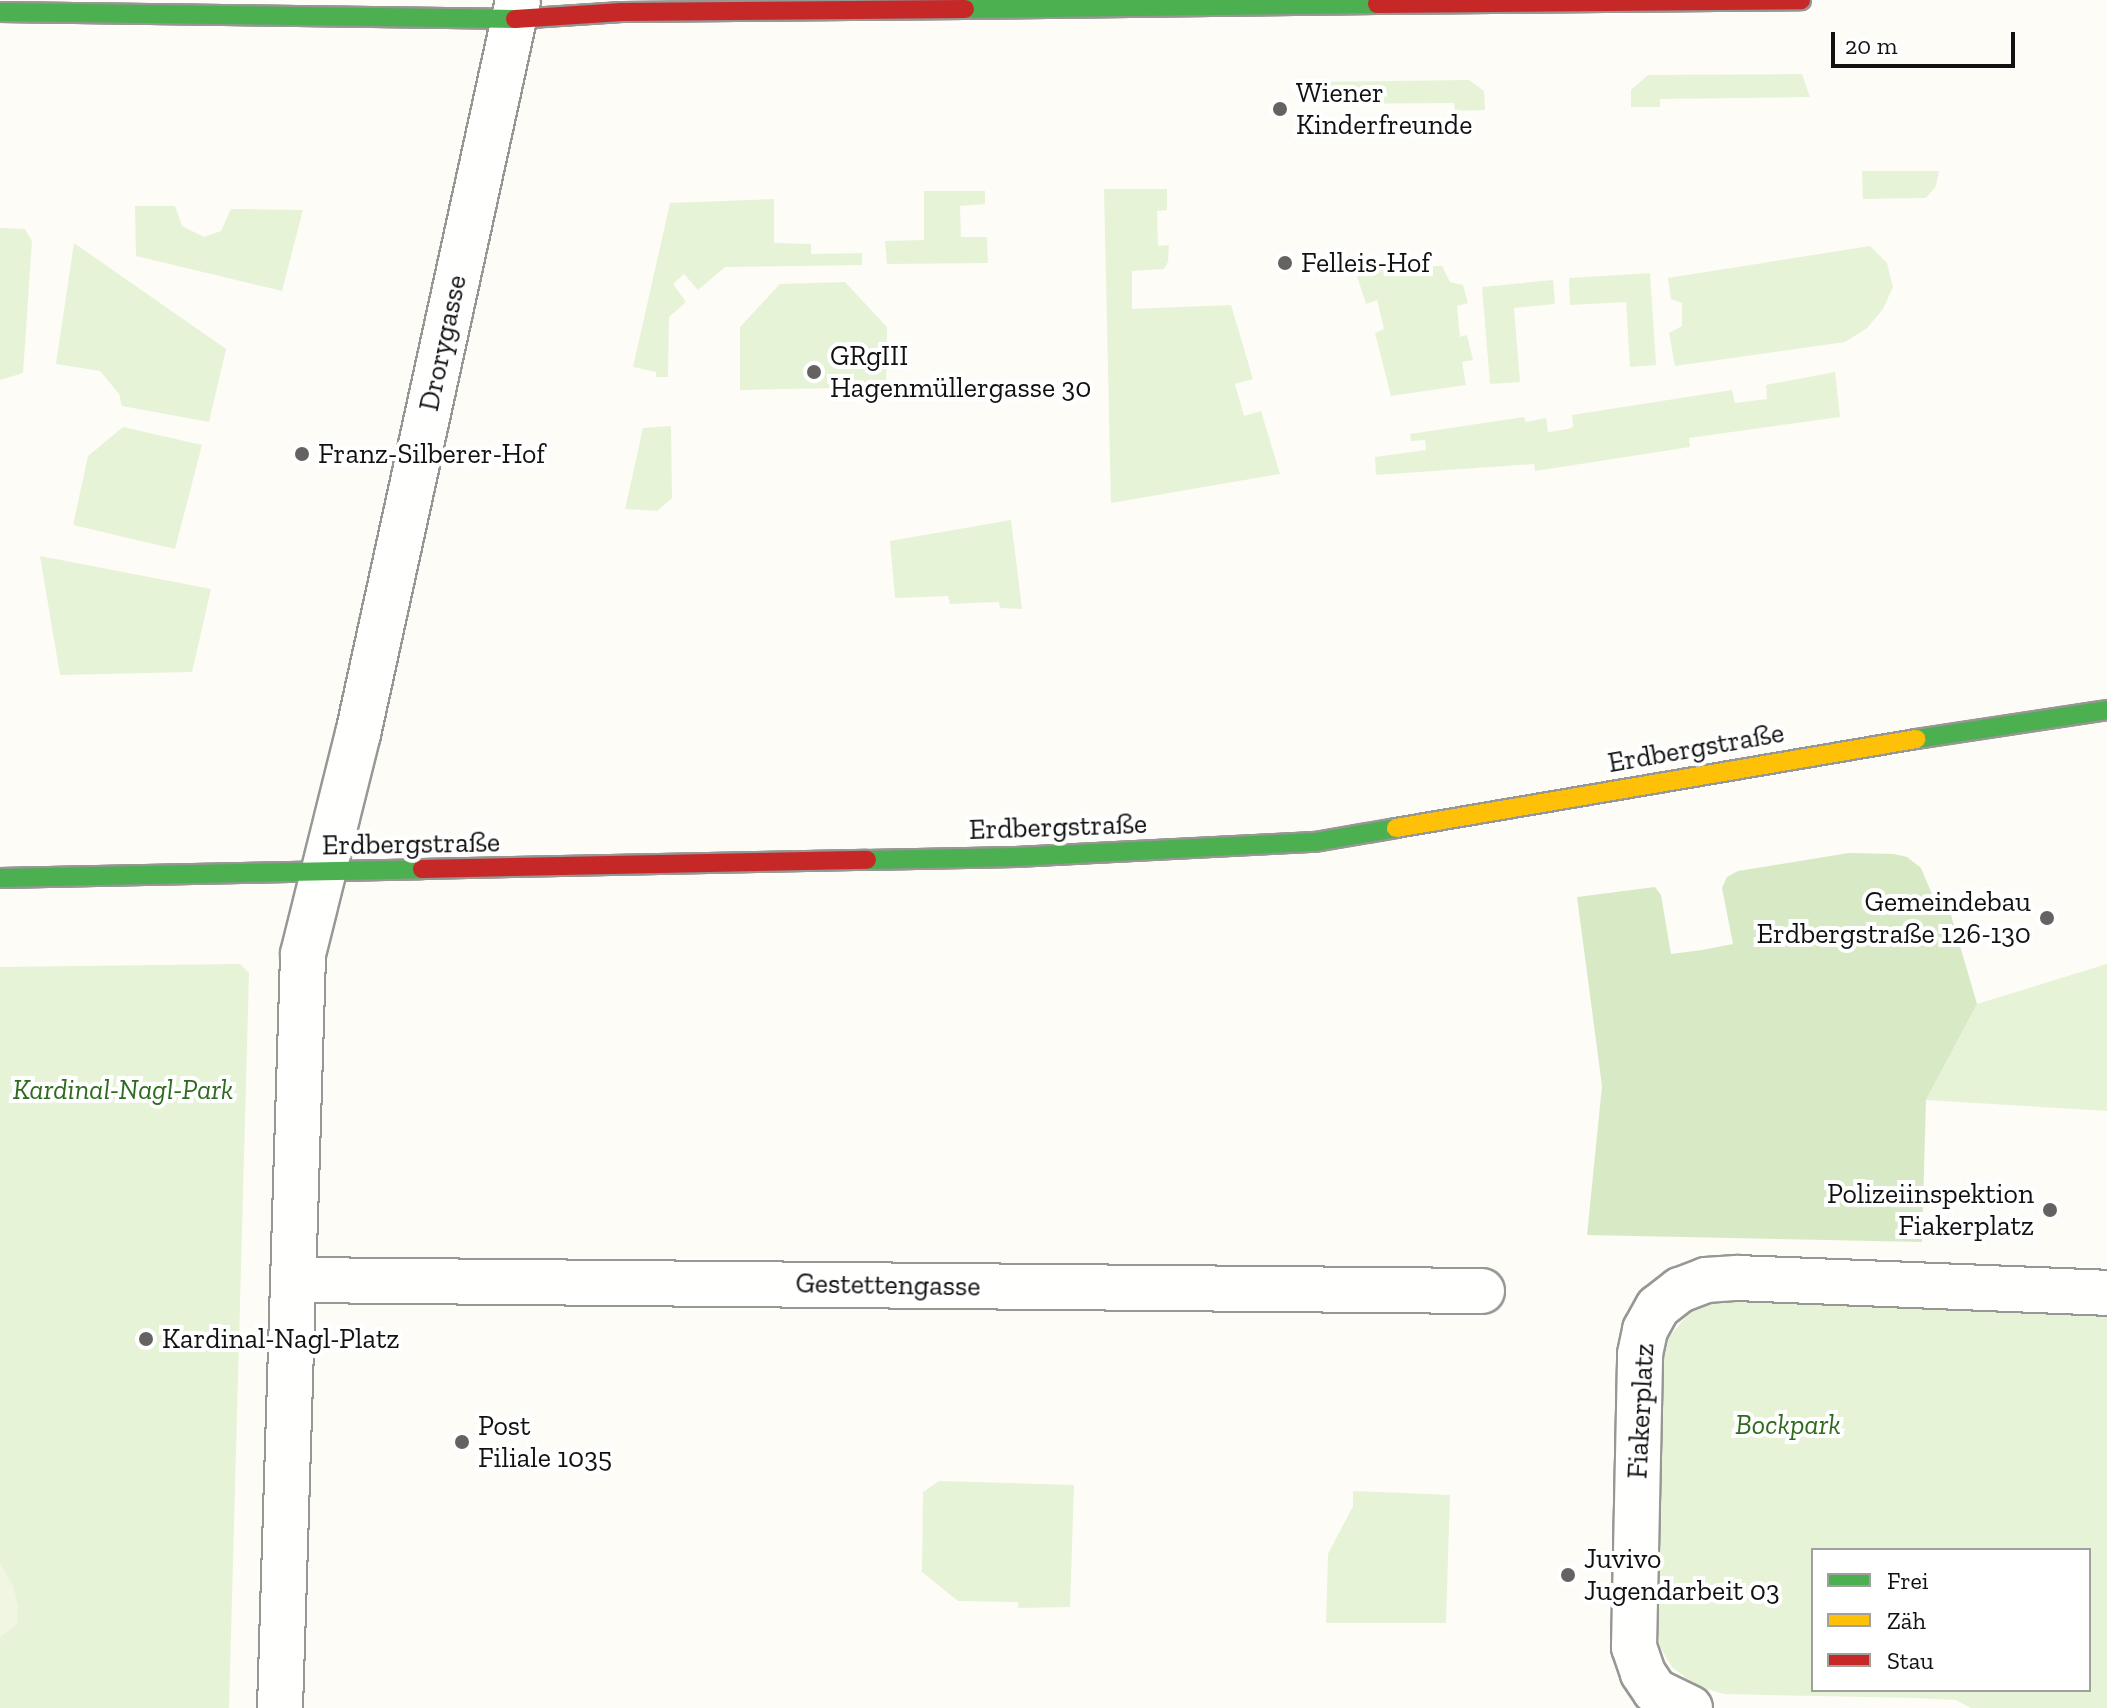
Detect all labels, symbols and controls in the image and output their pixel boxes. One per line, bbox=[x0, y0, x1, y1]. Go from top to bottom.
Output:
scale bar bbox=[1835, 16, 2019, 66]
text: 20 m bbox=[1845, 31, 1897, 60]
place label: Wiener Kinderfreunde bbox=[1296, 76, 1472, 142]
marker: Wiener Kinderfreunde bbox=[1271, 100, 1289, 118]
place label: Felleis-Hof bbox=[1301, 246, 1430, 280]
marker: Felleis-Hof bbox=[1276, 254, 1294, 272]
street label: Drorygasse bbox=[412, 272, 474, 414]
place label: GRgIII Hagenmüllergasse 30 bbox=[830, 339, 1091, 405]
marker: GRgIII Hagenmüllergasse 30 bbox=[805, 363, 823, 381]
place label: Franz-Silberer-Hof bbox=[318, 437, 545, 471]
marker: Franz-Silberer-Hof bbox=[293, 445, 311, 463]
street label: Erdbergstraße bbox=[1605, 716, 1787, 780]
street label: Erdbergstraße bbox=[968, 807, 1148, 847]
street label: Erdbergstraße bbox=[322, 826, 500, 862]
place label: Gemeindebau Erdbergstraße 126-130 bbox=[1757, 885, 2031, 951]
marker: Gemeindebau Erdbergstraße 126-130 bbox=[2038, 909, 2056, 927]
park label: Kardinal-Nagl-Park bbox=[13, 1073, 233, 1107]
place label: Polizeiinspektion Fiakerplatz bbox=[1827, 1177, 2034, 1243]
marker: Polizeiinspektion Fiakerplatz bbox=[2041, 1201, 2059, 1219]
street label: Gestettengasse bbox=[795, 1267, 981, 1303]
place label: Kardinal-Nagl-Platz bbox=[162, 1322, 399, 1356]
marker: Kardinal-Nagl-Platz bbox=[137, 1330, 155, 1348]
street label: Fiakerplatz bbox=[1621, 1342, 1661, 1480]
park label: Bockpark bbox=[1735, 1408, 1841, 1442]
place label: Post Filiale 1035 bbox=[478, 1409, 612, 1475]
marker: Post Filiale 1035 bbox=[453, 1433, 471, 1451]
place label: Juvivo Jugendarbeit 03 bbox=[1584, 1542, 1780, 1608]
legend bbox=[1811, 1548, 2091, 1692]
marker: Juvivo Jugendarbeit 03 bbox=[1559, 1566, 1577, 1584]
text: Frei bbox=[1887, 1566, 1928, 1595]
text: Zäh bbox=[1887, 1606, 1926, 1635]
text: Stau bbox=[1887, 1646, 1934, 1675]

